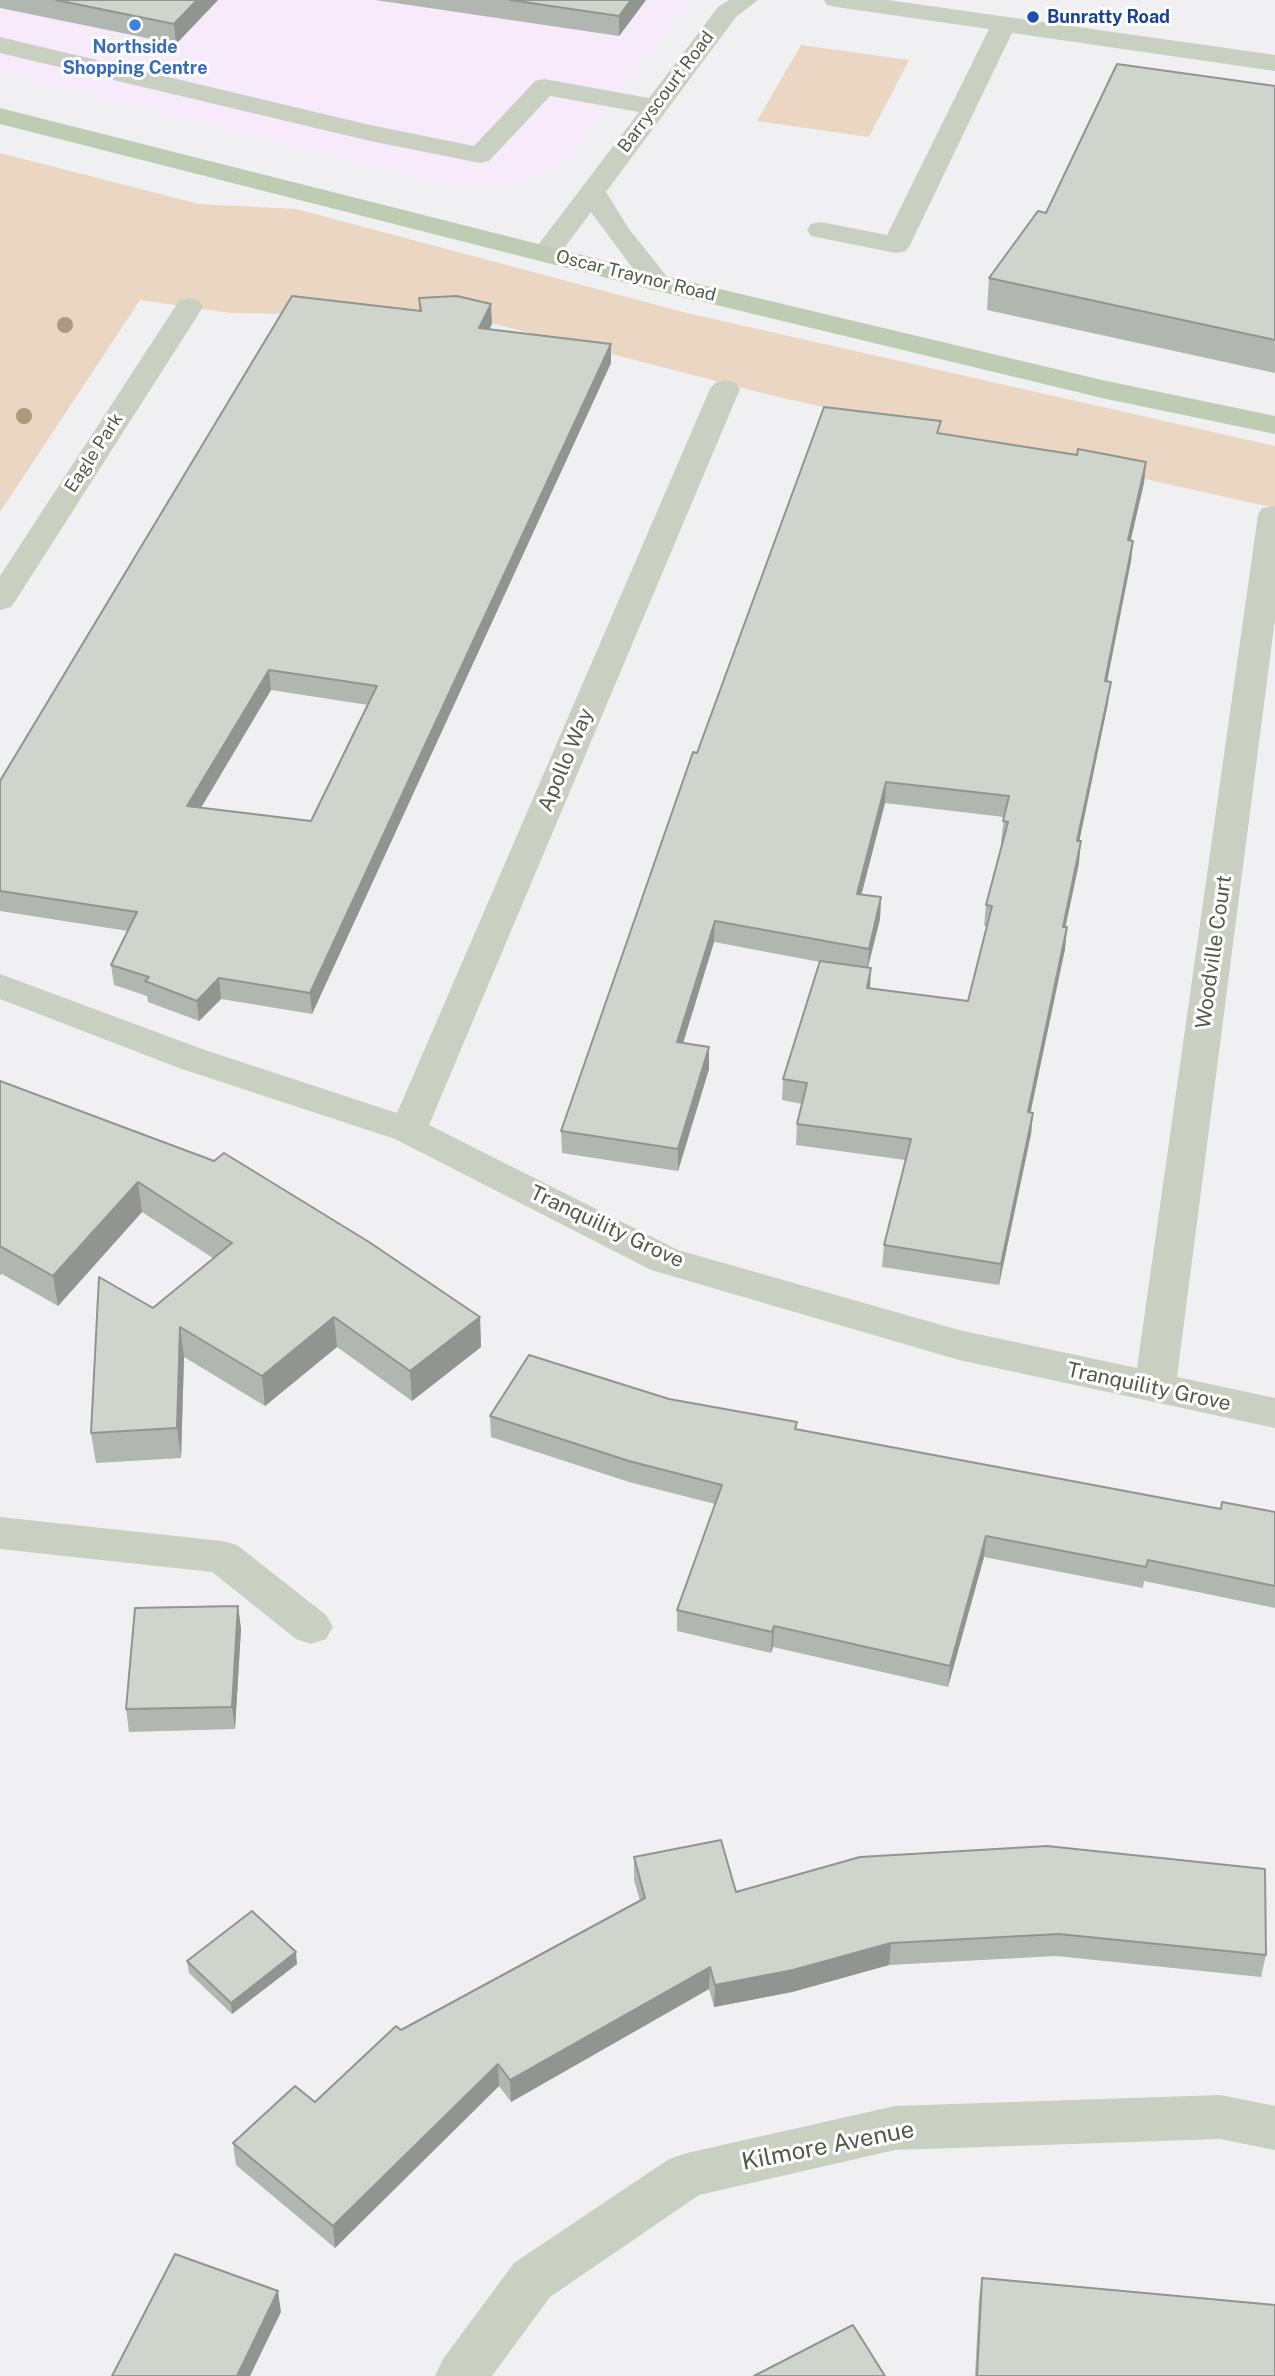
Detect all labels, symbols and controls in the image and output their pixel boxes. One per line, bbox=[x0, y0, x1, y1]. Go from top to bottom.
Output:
place label: Bunratty Road bbox=[1047, 6, 1170, 28]
marker: Bunratty Road bbox=[1025, 9, 1041, 25]
marker: Northside Shopping Centre bbox=[127, 17, 143, 33]
street label: Barryscourt Road bbox=[613, 27, 719, 157]
place label: Northside Shopping Centre bbox=[62, 36, 208, 78]
street label: Oscar Traynor Road bbox=[554, 246, 718, 306]
street label: Eagle Park bbox=[60, 409, 128, 497]
street label: Apollo Way bbox=[533, 705, 599, 815]
street label: Woodville Court bbox=[1191, 874, 1237, 1030]
street label: Tranquility Grove bbox=[526, 1180, 688, 1274]
street label: Tranquility Grove bbox=[1065, 1357, 1233, 1417]
street label: Kilmore Avenue bbox=[739, 2115, 917, 2177]

